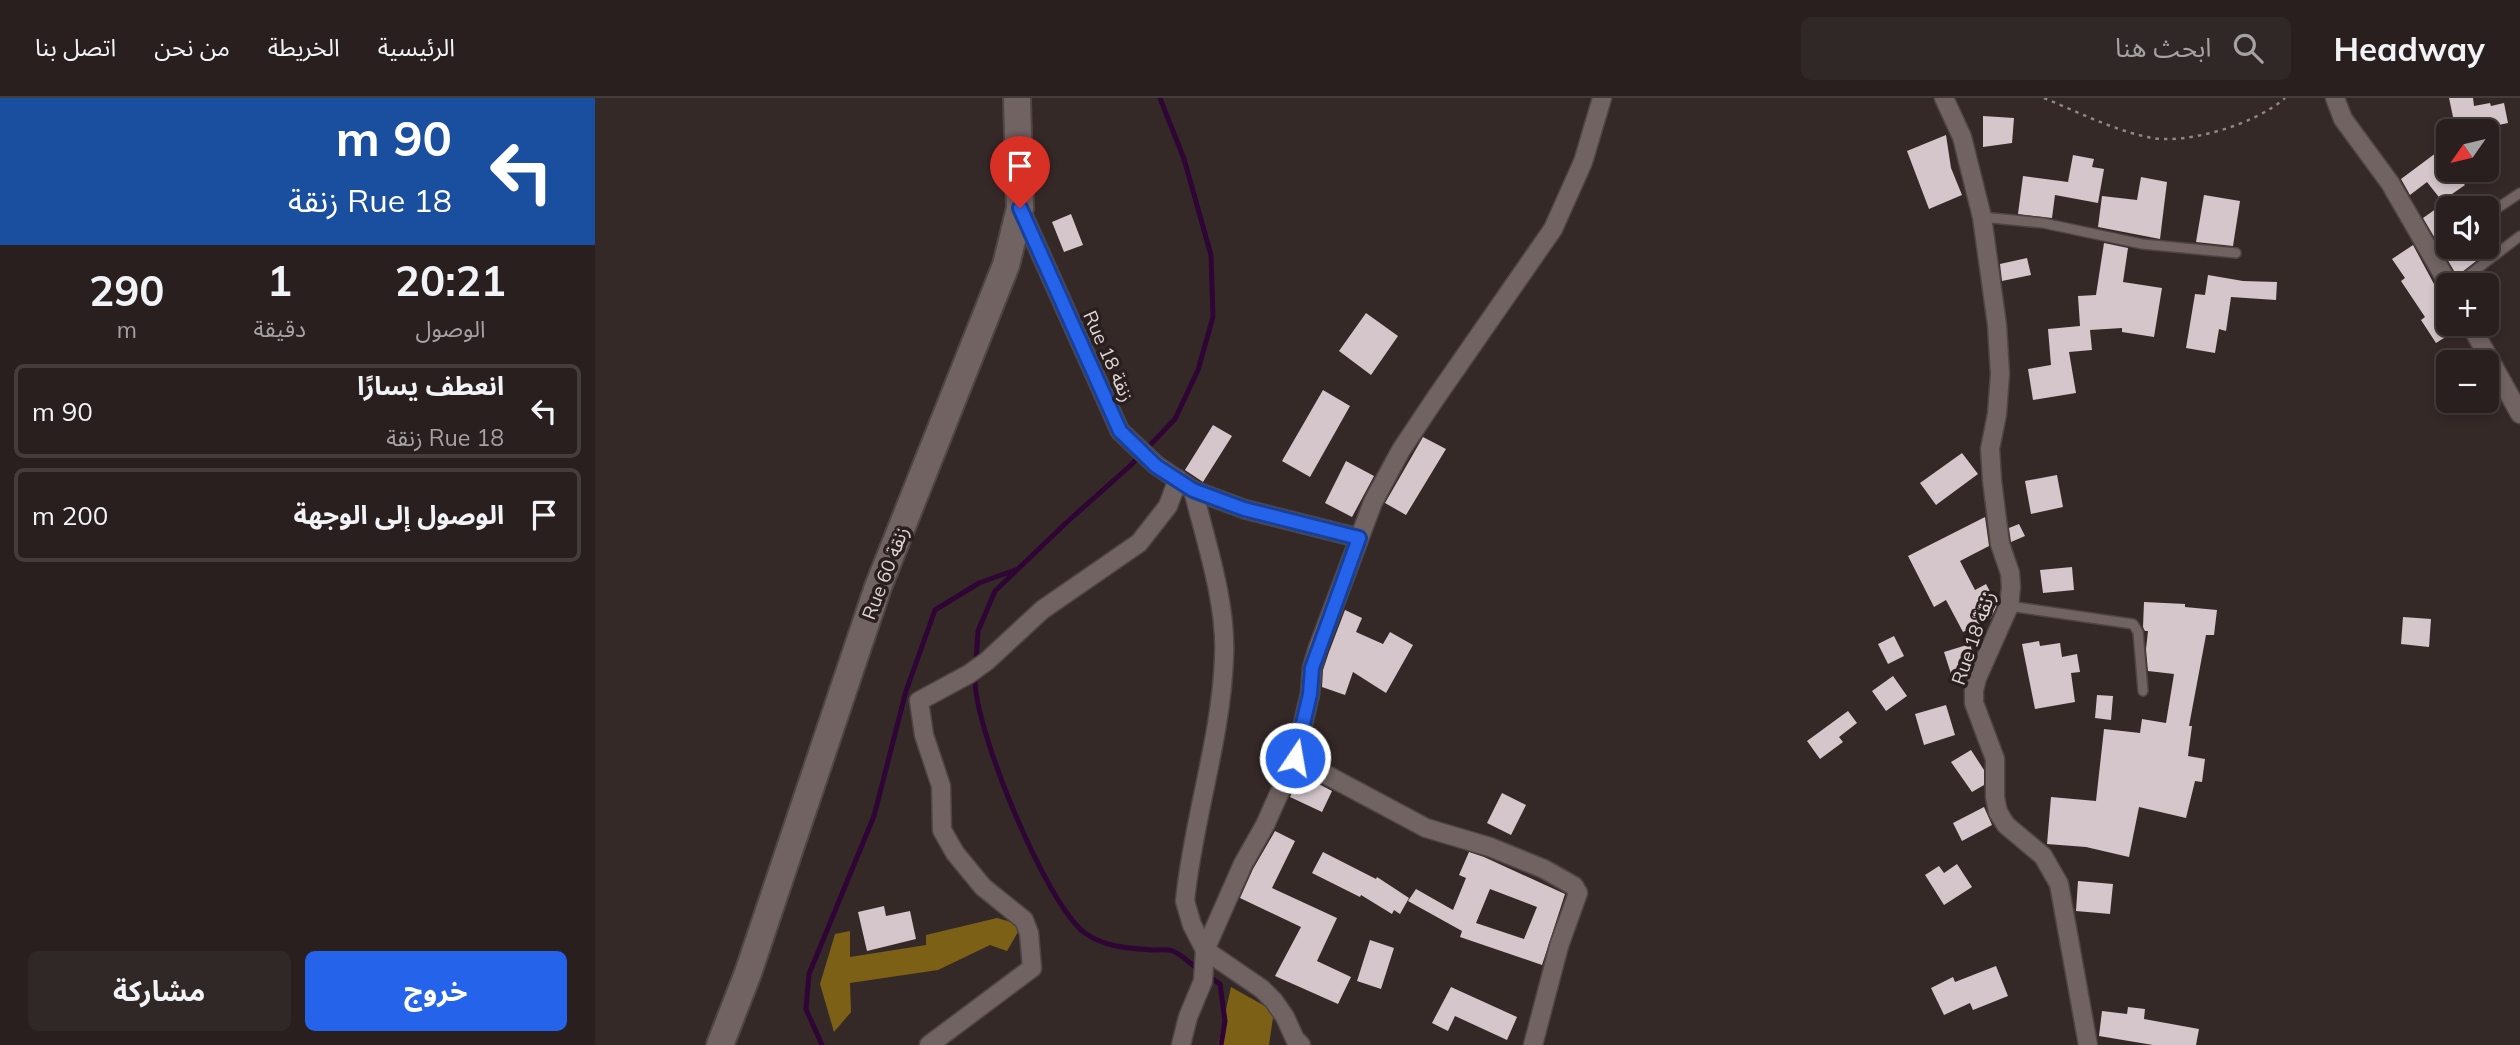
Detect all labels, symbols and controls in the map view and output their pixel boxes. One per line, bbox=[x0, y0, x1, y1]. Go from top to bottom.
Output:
search box bbox=[1801, 17, 2291, 80]
text: Headway bbox=[2333, 28, 2485, 69]
icon: search bbox=[2229, 29, 2267, 67]
text: ابحث هنا bbox=[2115, 31, 2211, 64]
text: اتصل بنا bbox=[35, 32, 116, 62]
text: من نحن bbox=[154, 32, 230, 62]
text: الخريطة bbox=[268, 32, 340, 62]
text: الرئيسية bbox=[378, 32, 455, 62]
text: 90 m bbox=[336, 107, 452, 168]
north arrow bbox=[2436, 119, 2499, 182]
map controls bbox=[2436, 119, 2499, 413]
icon: left bbox=[476, 126, 567, 217]
pin bbox=[990, 136, 1050, 208]
icon: arrive bbox=[1001, 147, 1039, 185]
text: Rue 18 زنقة bbox=[288, 180, 452, 220]
button: sound bbox=[2436, 196, 2499, 259]
text: 1 bbox=[267, 254, 292, 307]
text: 20:21 bbox=[395, 254, 506, 307]
text: 290 bbox=[89, 264, 165, 317]
button: + bbox=[2436, 273, 2499, 336]
street label: Rue 18 زنقة bbox=[1078, 307, 1140, 405]
text: دقيقة bbox=[254, 314, 306, 343]
text: الوصول bbox=[415, 314, 485, 343]
text: m bbox=[117, 315, 137, 344]
button: − bbox=[2436, 350, 2499, 413]
text: انعطف يسارًا bbox=[357, 369, 504, 402]
icon: left bbox=[525, 392, 563, 430]
text: 90 m bbox=[32, 395, 93, 428]
text: Rue 18 زنقة bbox=[386, 423, 504, 452]
icon: arrive bbox=[525, 496, 563, 534]
text: الوصول إلى الوجهة bbox=[293, 498, 504, 531]
text: 200 m bbox=[32, 499, 108, 532]
street label: Rue 60 زنقة bbox=[856, 523, 914, 623]
street label: Rue 18 زنقة bbox=[1946, 588, 2000, 688]
position arrow bbox=[1258, 721, 1332, 795]
button: مشاركة bbox=[28, 951, 291, 1031]
button: خروج bbox=[305, 951, 567, 1031]

